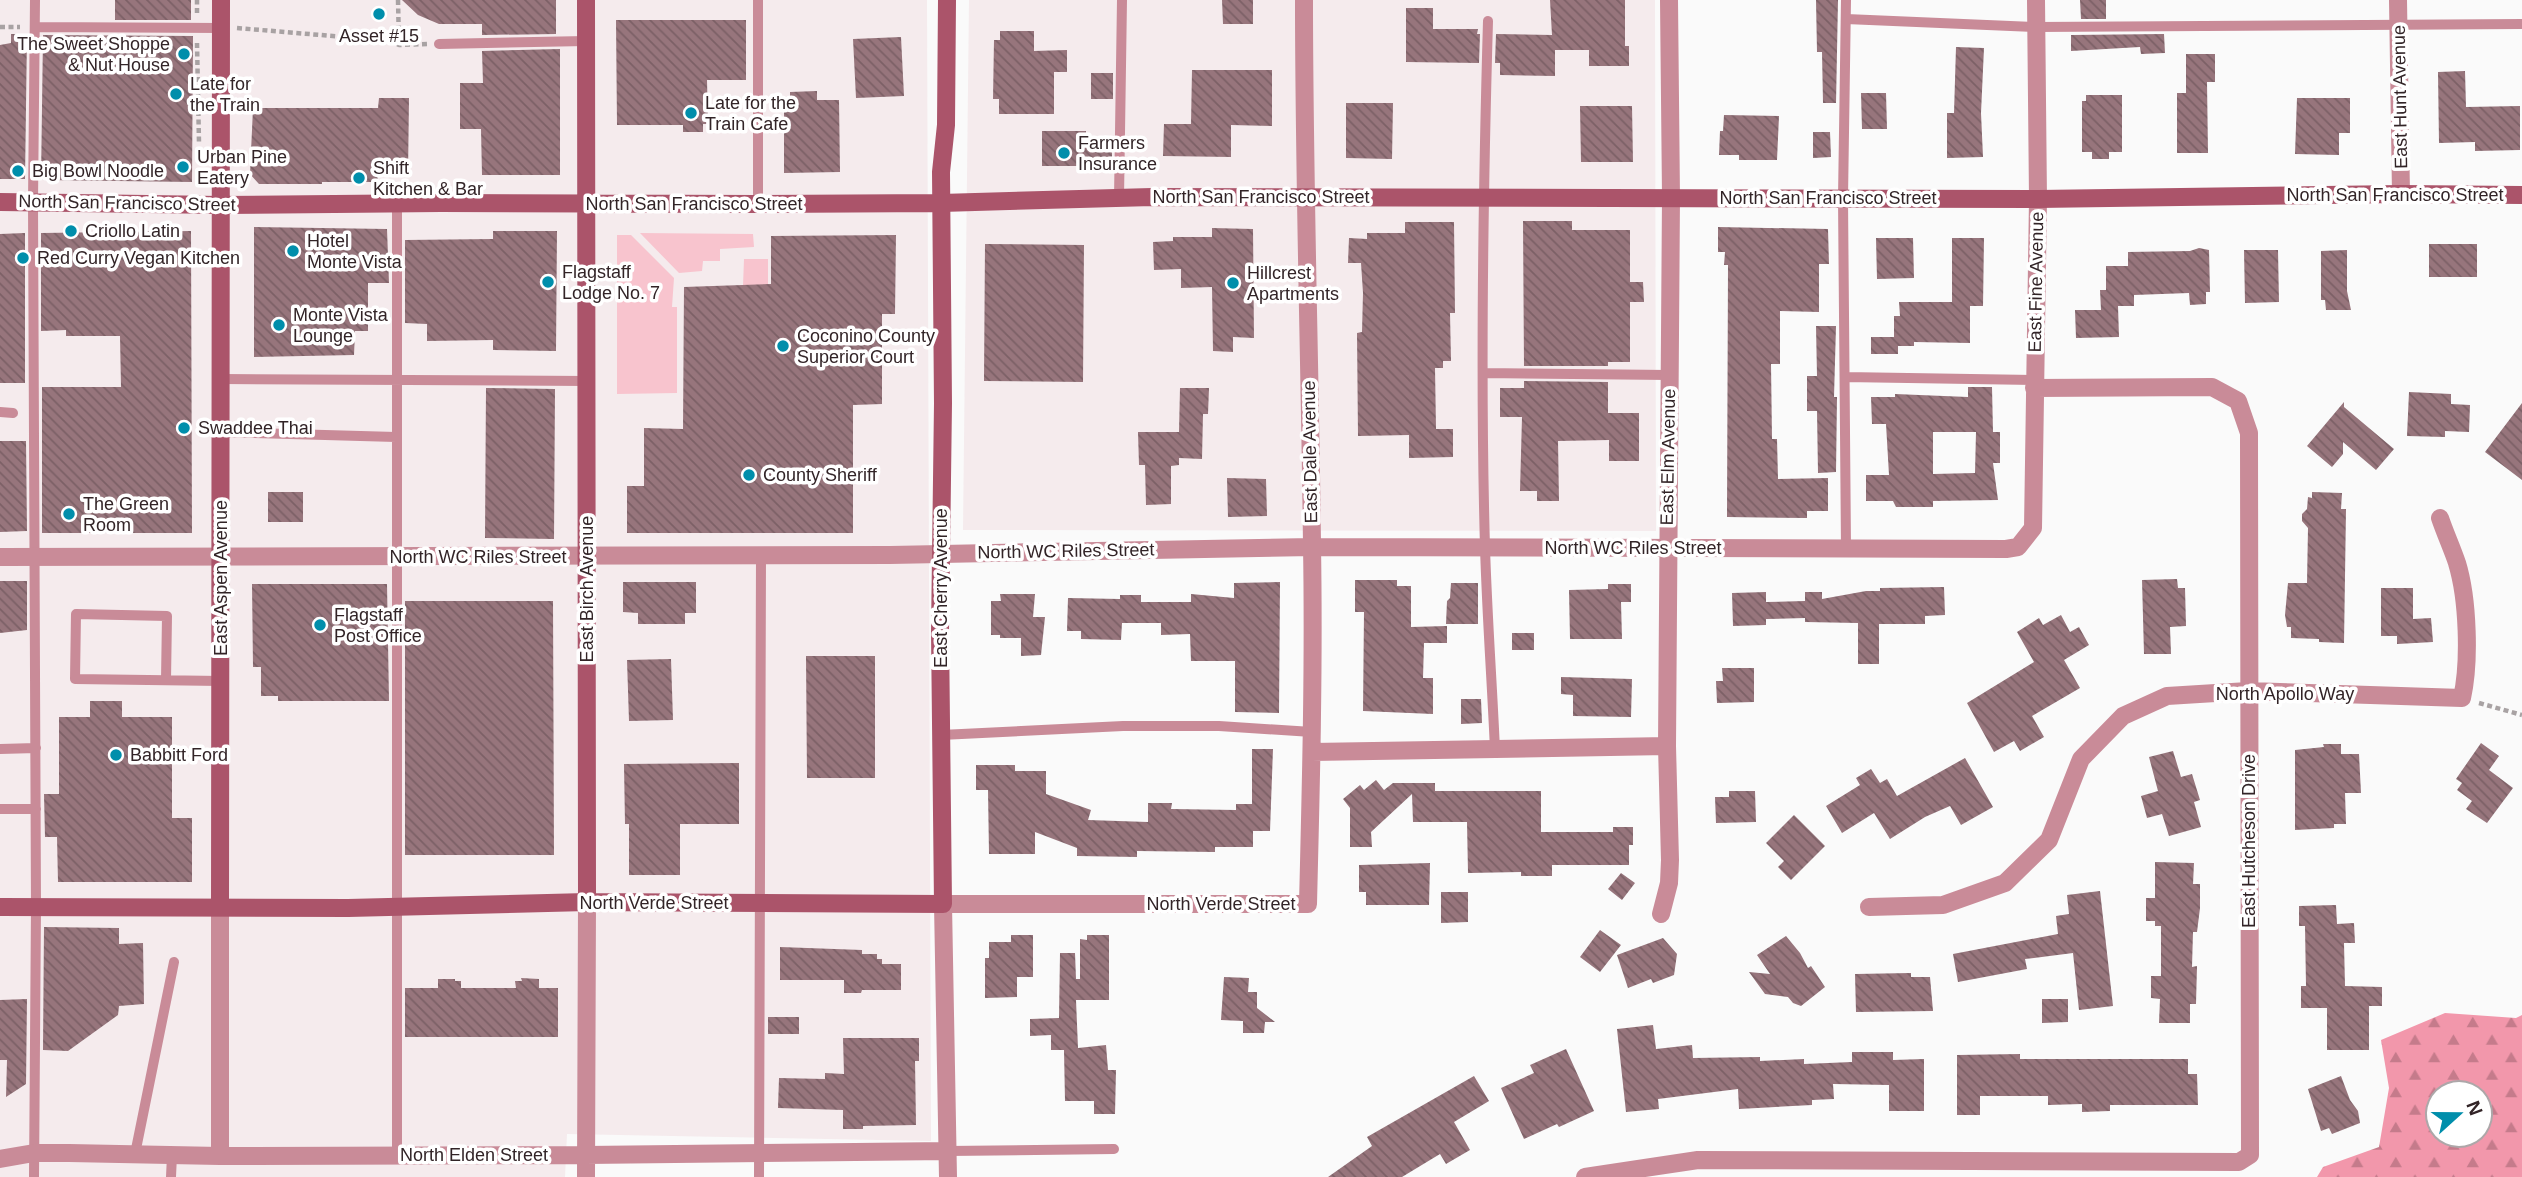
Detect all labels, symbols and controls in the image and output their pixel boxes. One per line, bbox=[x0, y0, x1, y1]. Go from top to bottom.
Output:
marker: Asset #15 bbox=[371, 6, 387, 22]
street label: East Hunt Avenue bbox=[2389, 25, 2411, 169]
place label: Asset #15 bbox=[339, 26, 419, 46]
place label: The Sweet Shoppe & Nut House bbox=[17, 34, 170, 75]
marker: The Sweet Shoppe & Nut House bbox=[176, 46, 192, 62]
place label: Late for the Train bbox=[190, 74, 260, 115]
marker: Late for the Train bbox=[168, 86, 184, 102]
place label: Late for the Train Cafe bbox=[705, 93, 796, 134]
marker: Late for the Train Cafe bbox=[683, 105, 699, 121]
place label: Farmers Insurance bbox=[1078, 133, 1157, 174]
marker: Farmers Insurance bbox=[1056, 145, 1072, 161]
place label: Urban Pine Eatery bbox=[197, 147, 287, 188]
place label: Shift Kitchen & Bar bbox=[373, 158, 483, 199]
marker: Urban Pine Eatery bbox=[175, 159, 191, 175]
place label: Big Bowl Noodle bbox=[32, 161, 164, 181]
marker: Big Bowl Noodle bbox=[10, 163, 26, 179]
marker: Shift Kitchen & Bar bbox=[351, 170, 367, 186]
street label: North San Francisco Street bbox=[2286, 185, 2504, 205]
street label: North San Francisco Street bbox=[1152, 187, 1370, 207]
street label: North San Francisco Street bbox=[1719, 188, 1937, 208]
street label: North San Francisco Street bbox=[18, 191, 236, 215]
street label: North San Francisco Street bbox=[585, 194, 803, 214]
street label: East Fine Avenue bbox=[2025, 211, 2047, 353]
place label: Criollo Latin bbox=[85, 221, 180, 241]
marker: Criollo Latin bbox=[63, 223, 79, 239]
place label: Hotel Monte Vista bbox=[307, 231, 403, 272]
marker: Hotel Monte Vista bbox=[285, 243, 301, 259]
place label: Red Curry Vegan Kitchen bbox=[37, 248, 240, 268]
marker: Red Curry Vegan Kitchen bbox=[15, 250, 31, 266]
place label: Flagstaff Lodge No. 7 bbox=[562, 262, 660, 303]
place label: Hillcrest Apartments bbox=[1247, 263, 1339, 304]
marker: Flagstaff Lodge No. 7 bbox=[540, 274, 556, 290]
marker: Hillcrest Apartments bbox=[1225, 275, 1241, 291]
place label: Monte Vista Lounge bbox=[293, 305, 389, 346]
marker: Monte Vista Lounge bbox=[271, 317, 287, 333]
place label: Coconino County Superior Court bbox=[797, 326, 935, 367]
marker: Coconino County Superior Court bbox=[775, 338, 791, 354]
street label: East Dale Avenue bbox=[1299, 380, 1321, 524]
street label: East Elm Avenue bbox=[1657, 388, 1679, 526]
place label: Swaddee Thai bbox=[198, 418, 313, 438]
marker: Swaddee Thai bbox=[176, 420, 192, 436]
place label: County Sheriff bbox=[763, 465, 878, 485]
marker: County Sheriff bbox=[741, 467, 757, 483]
place label: The Green Room bbox=[83, 494, 169, 535]
street label: East Aspen Avenue bbox=[211, 500, 231, 656]
marker: The Green Room bbox=[61, 506, 77, 522]
street label: East Cherry Avenue bbox=[931, 508, 951, 668]
street label: East Birch Avenue bbox=[577, 516, 597, 662]
street label: North WC Riles Street bbox=[1544, 538, 1722, 558]
street label: North WC Riles Street bbox=[977, 539, 1155, 563]
street label: North WC Riles Street bbox=[389, 547, 567, 567]
place label: Flagstaff Post Office bbox=[334, 605, 422, 646]
marker: Flagstaff Post Office bbox=[312, 617, 328, 633]
street label: North Apollo Way bbox=[2216, 684, 2354, 704]
place label: Babbitt Ford bbox=[130, 745, 228, 765]
marker: Babbitt Ford bbox=[108, 747, 124, 763]
street label: East Hutcheson Drive bbox=[2239, 754, 2259, 928]
street label: North Verde Street bbox=[579, 893, 729, 913]
street label: North Verde Street bbox=[1146, 894, 1296, 914]
north arrow bbox=[2424, 1079, 2494, 1149]
text: N bbox=[2462, 1098, 2487, 1118]
street label: North Elden Street bbox=[400, 1145, 548, 1165]

